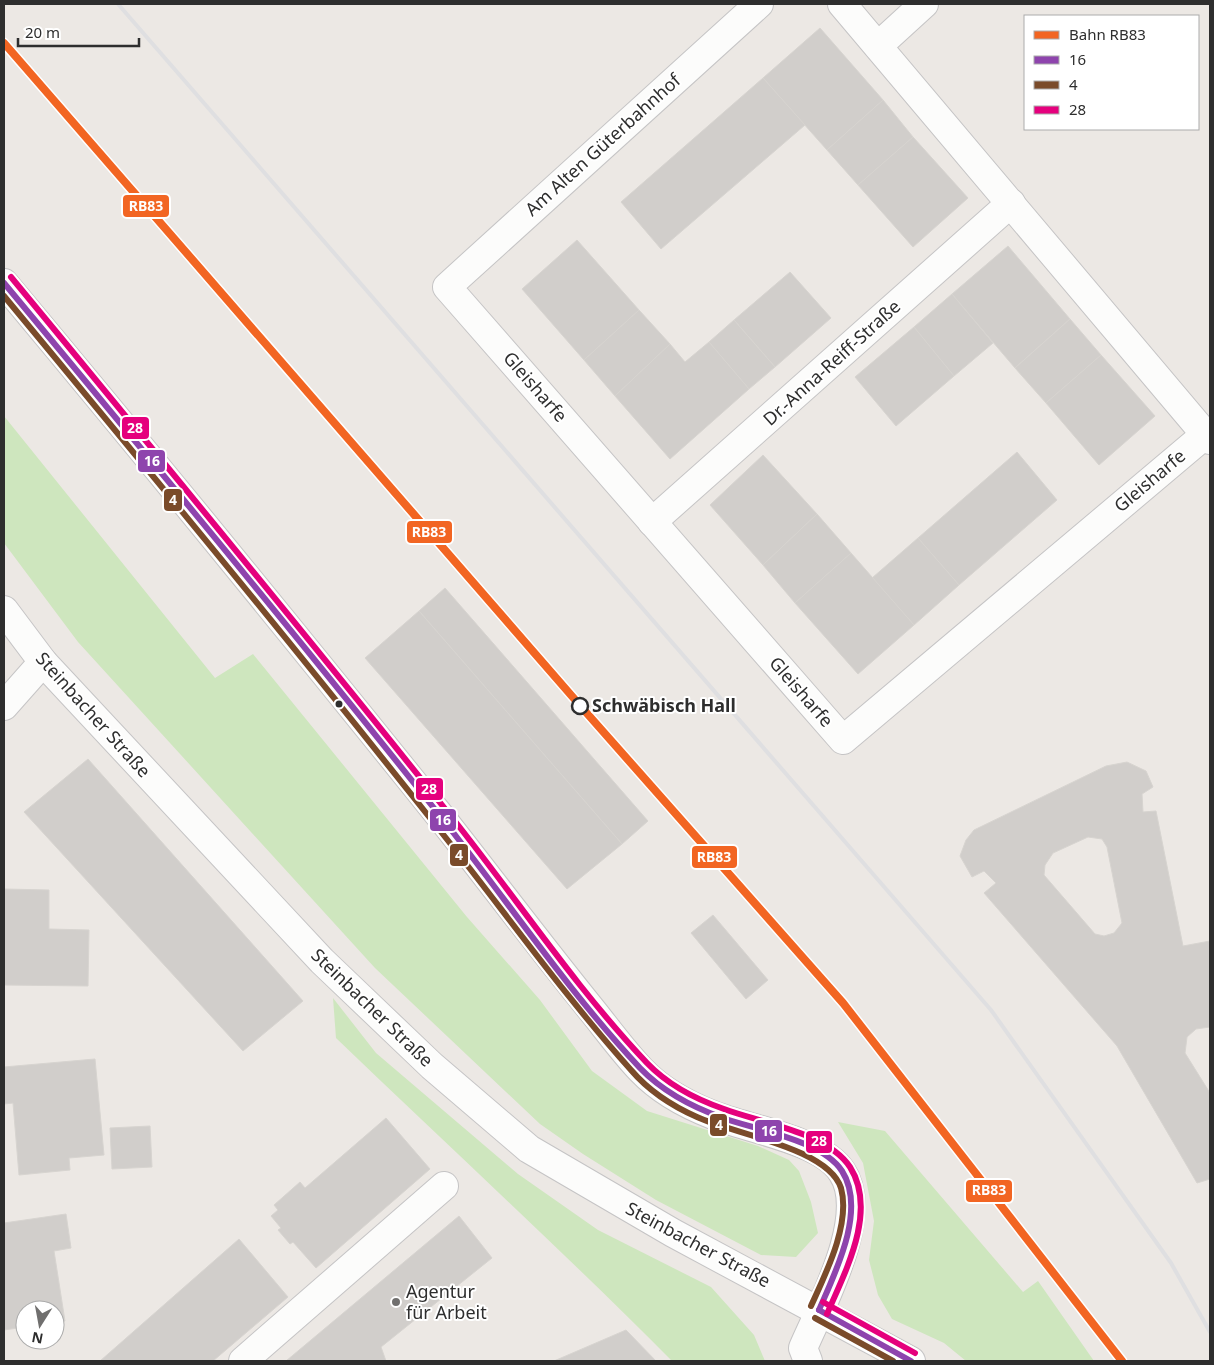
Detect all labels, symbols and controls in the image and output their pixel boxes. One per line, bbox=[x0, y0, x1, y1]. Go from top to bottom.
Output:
scale bar bbox=[18, 15, 139, 47]
legend bbox=[1024, 15, 1199, 130]
text: 20 m bbox=[25, 22, 60, 42]
text: Bahn RB83 bbox=[1069, 24, 1146, 44]
text: 16 bbox=[1069, 49, 1086, 69]
street label: Am Alten Güterbahnhof bbox=[519, 67, 686, 221]
text: 4 bbox=[1069, 74, 1078, 94]
text: 28 bbox=[1069, 99, 1086, 119]
line badge: RB83 bbox=[122, 194, 170, 218]
text: RB83 bbox=[129, 196, 163, 215]
street label: Dr.-Anna-Reiff-Straße bbox=[757, 294, 905, 430]
street label: Gleisharfe bbox=[498, 346, 573, 427]
line badge: 28 bbox=[121, 416, 150, 440]
text: 28 bbox=[127, 418, 143, 437]
street label: Gleisharfe bbox=[1109, 443, 1190, 517]
line badge: 16 bbox=[137, 449, 166, 473]
text: 16 bbox=[144, 451, 160, 470]
line badge: 4 bbox=[163, 488, 183, 512]
text: 4 bbox=[169, 490, 177, 509]
line badge: RB83 bbox=[406, 520, 453, 544]
text: RB83 bbox=[412, 522, 446, 541]
street label: Steinbacher Straße bbox=[31, 647, 156, 782]
street label: Gleisharfe bbox=[764, 651, 839, 732]
place label: Schwäbisch Hall bbox=[592, 693, 736, 717]
marker: Schwäbisch Hall bbox=[571, 697, 589, 715]
unlabelled marker bbox=[334, 699, 344, 709]
line badge: 28 bbox=[415, 777, 444, 801]
text: 28 bbox=[421, 779, 437, 798]
line badge: 16 bbox=[429, 808, 457, 832]
text: 16 bbox=[435, 810, 451, 829]
line badge: 4 bbox=[449, 843, 469, 867]
text: 4 bbox=[455, 845, 463, 864]
line badge: RB83 bbox=[691, 845, 738, 869]
text: RB83 bbox=[697, 847, 731, 866]
street label: Steinbacher Straße bbox=[307, 943, 439, 1072]
line badge: 4 bbox=[709, 1113, 728, 1137]
text: 4 bbox=[715, 1115, 723, 1134]
line badge: 16 bbox=[754, 1119, 783, 1143]
text: 16 bbox=[761, 1121, 777, 1140]
line badge: 28 bbox=[805, 1130, 833, 1154]
text: 28 bbox=[811, 1131, 827, 1150]
line badge: RB83 bbox=[965, 1179, 1013, 1203]
text: RB83 bbox=[972, 1180, 1006, 1199]
street label: Steinbacher Straße bbox=[622, 1196, 775, 1292]
place label: Agentur für Arbeit bbox=[406, 1279, 487, 1324]
marker: Agentur für Arbeit bbox=[390, 1296, 402, 1308]
north arrow bbox=[15, 1300, 65, 1350]
text: N bbox=[30, 1328, 45, 1349]

